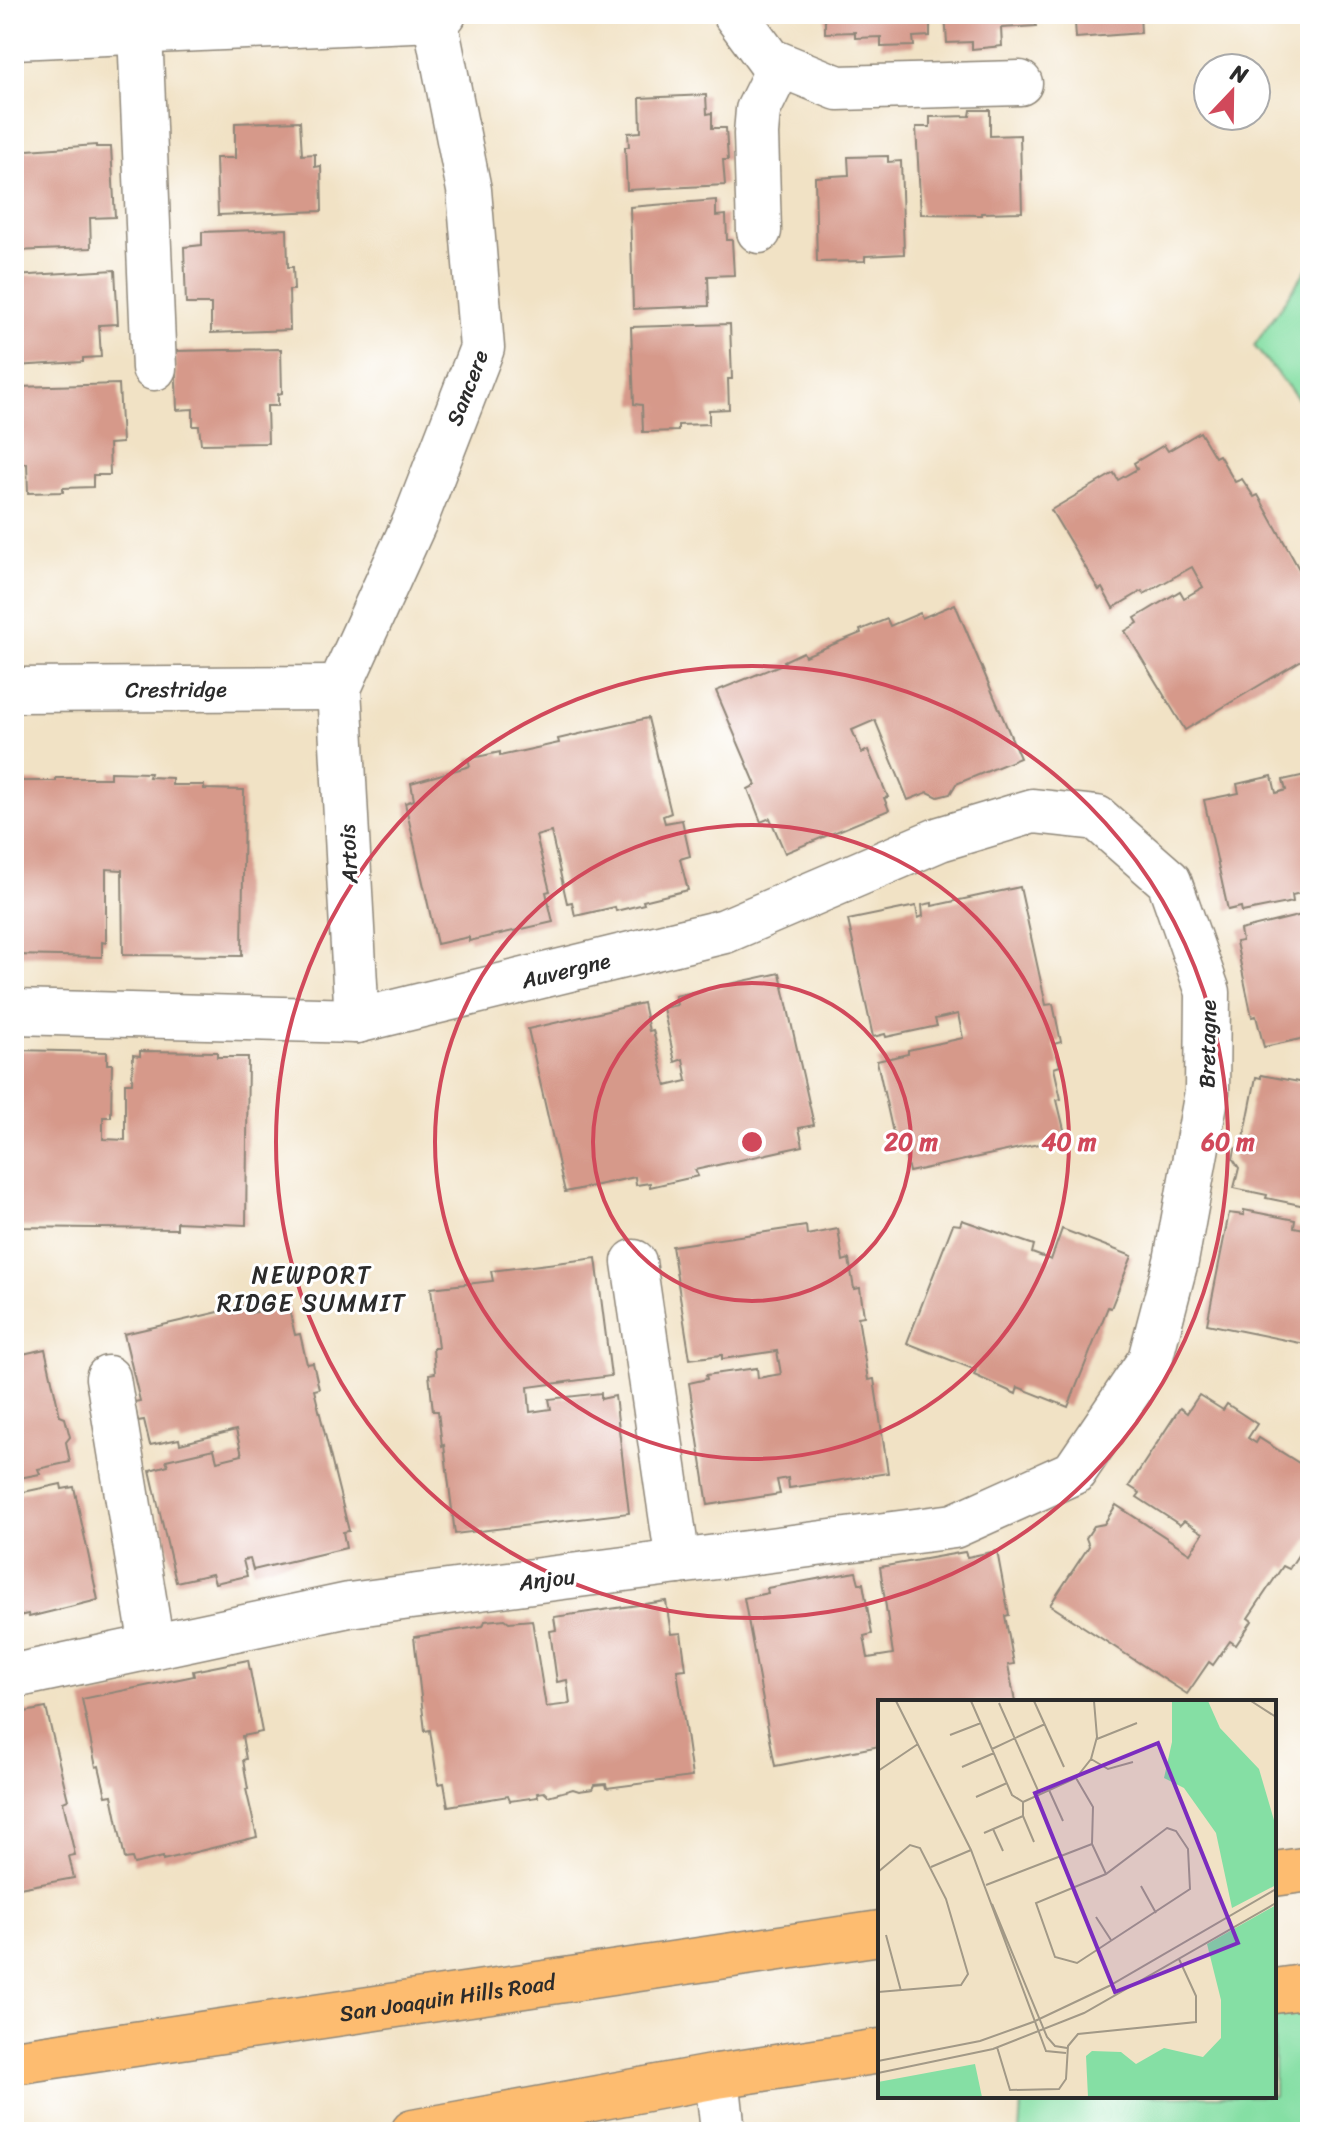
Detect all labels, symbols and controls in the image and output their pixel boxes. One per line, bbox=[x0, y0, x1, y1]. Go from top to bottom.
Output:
north arrow bbox=[1192, 52, 1272, 132]
text: N bbox=[1224, 53, 1254, 95]
street label: Sancere bbox=[435, 344, 500, 432]
street label: Crestridge bbox=[125, 670, 227, 709]
street label: Artois bbox=[327, 823, 370, 886]
street label: Auvergne bbox=[516, 941, 615, 1000]
street label: Bretagne bbox=[1187, 999, 1228, 1089]
text: 20 m bbox=[883, 1121, 938, 1163]
text: 40 m bbox=[1042, 1121, 1097, 1163]
text: 60 m bbox=[1200, 1121, 1255, 1163]
centre of rings bbox=[738, 1128, 766, 1156]
district label: NEWPORT RIDGE SUMMIT bbox=[217, 1254, 407, 1324]
street label: Anjou bbox=[516, 1557, 578, 1602]
inset map bbox=[878, 1700, 1276, 2098]
street label: San Joaquin Hills Road bbox=[337, 1962, 559, 2033]

